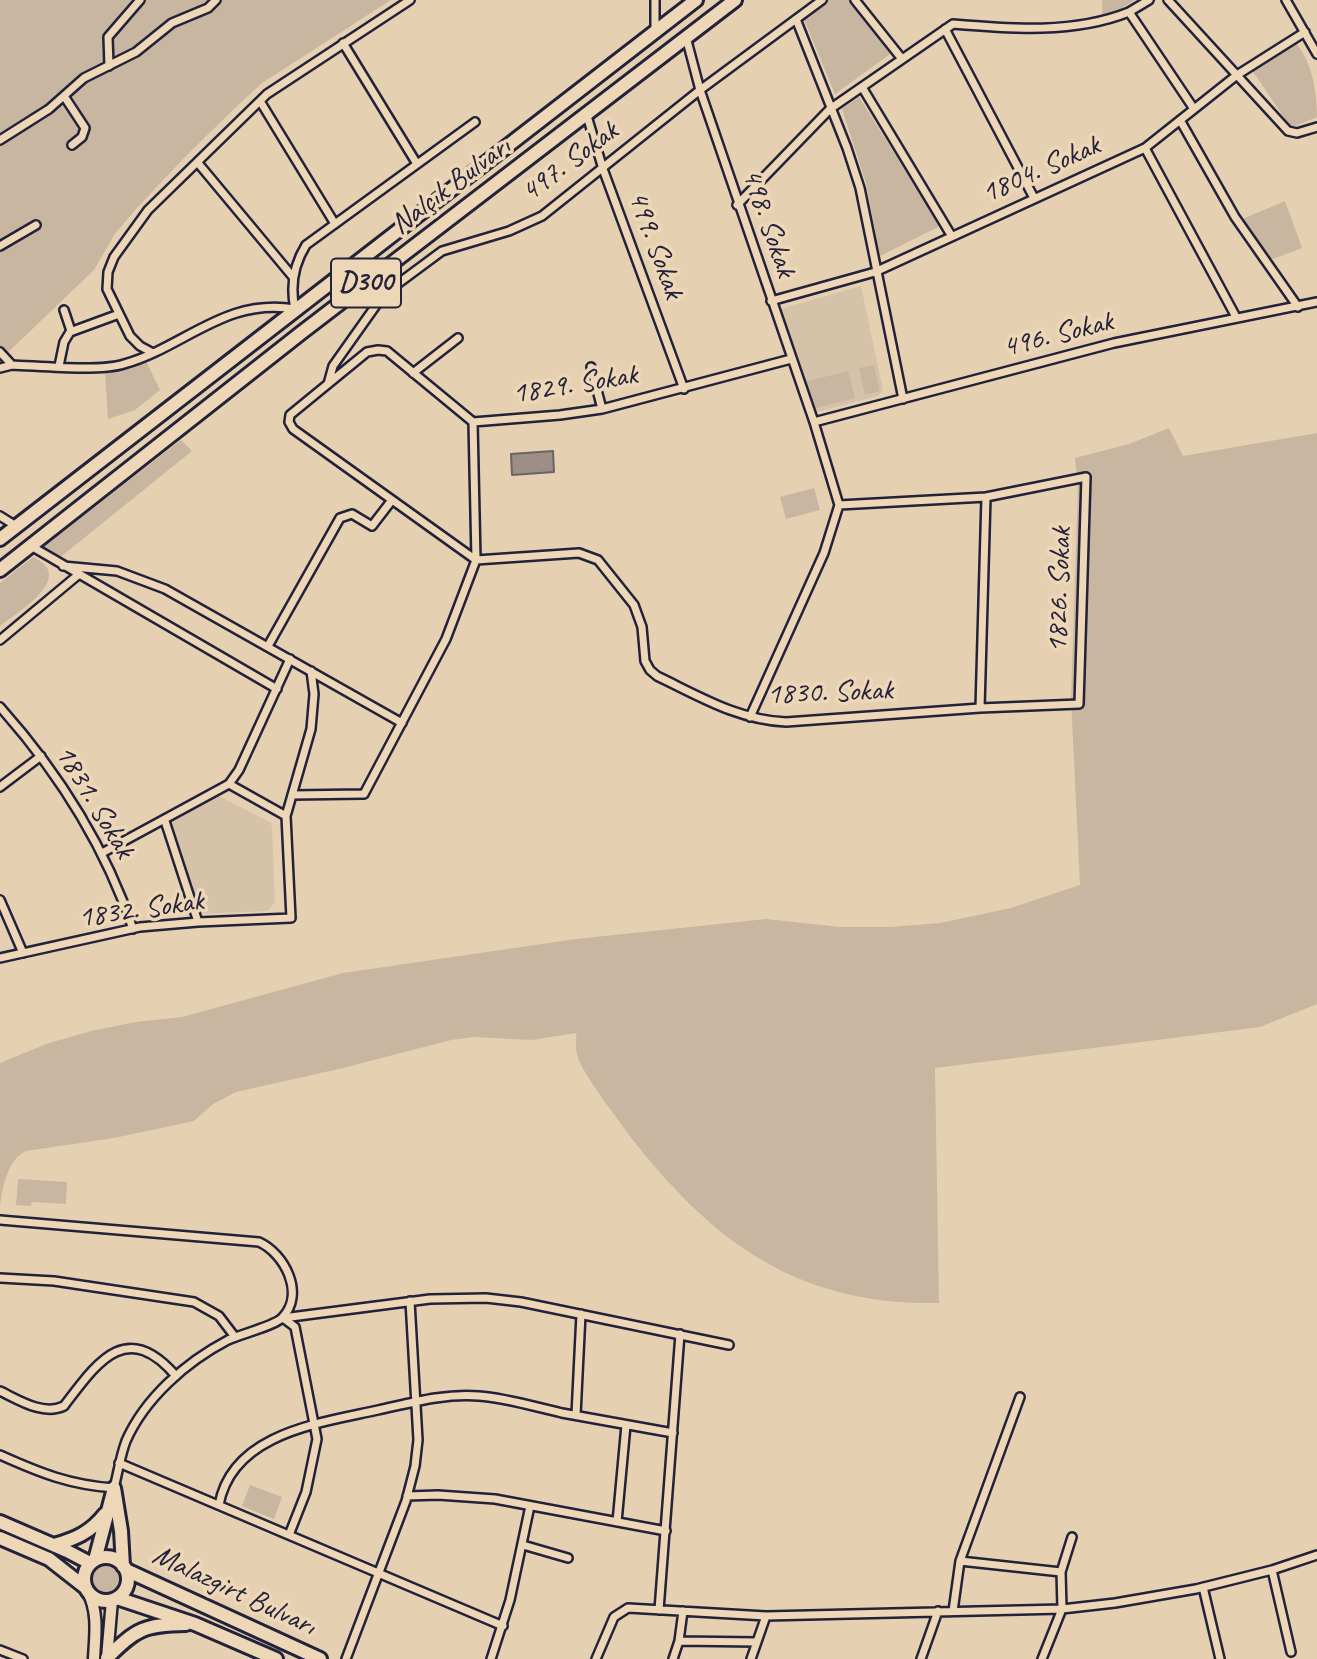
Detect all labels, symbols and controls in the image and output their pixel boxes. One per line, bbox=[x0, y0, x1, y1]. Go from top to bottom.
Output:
street label: 497. Sokak bbox=[514, 114, 626, 210]
street label: 1804. Sokak bbox=[976, 128, 1106, 212]
street label: Nalçık Bulvarı bbox=[384, 129, 518, 243]
street label: 498. Sokak bbox=[733, 164, 803, 282]
street label: 499. Sokak bbox=[619, 186, 691, 304]
road number: D300 bbox=[331, 258, 401, 308]
street label: 496. Sokak bbox=[999, 304, 1117, 366]
street label: 1829. Sokak bbox=[510, 357, 640, 413]
street label: 1826. Sokak bbox=[1040, 526, 1080, 654]
street label: 1830. Sokak bbox=[766, 673, 894, 713]
street label: 1831. Sokak bbox=[46, 739, 142, 865]
street label: 1832. Sokak bbox=[76, 883, 206, 937]
street label: Malazgirt Bulvarı bbox=[147, 1538, 321, 1644]

